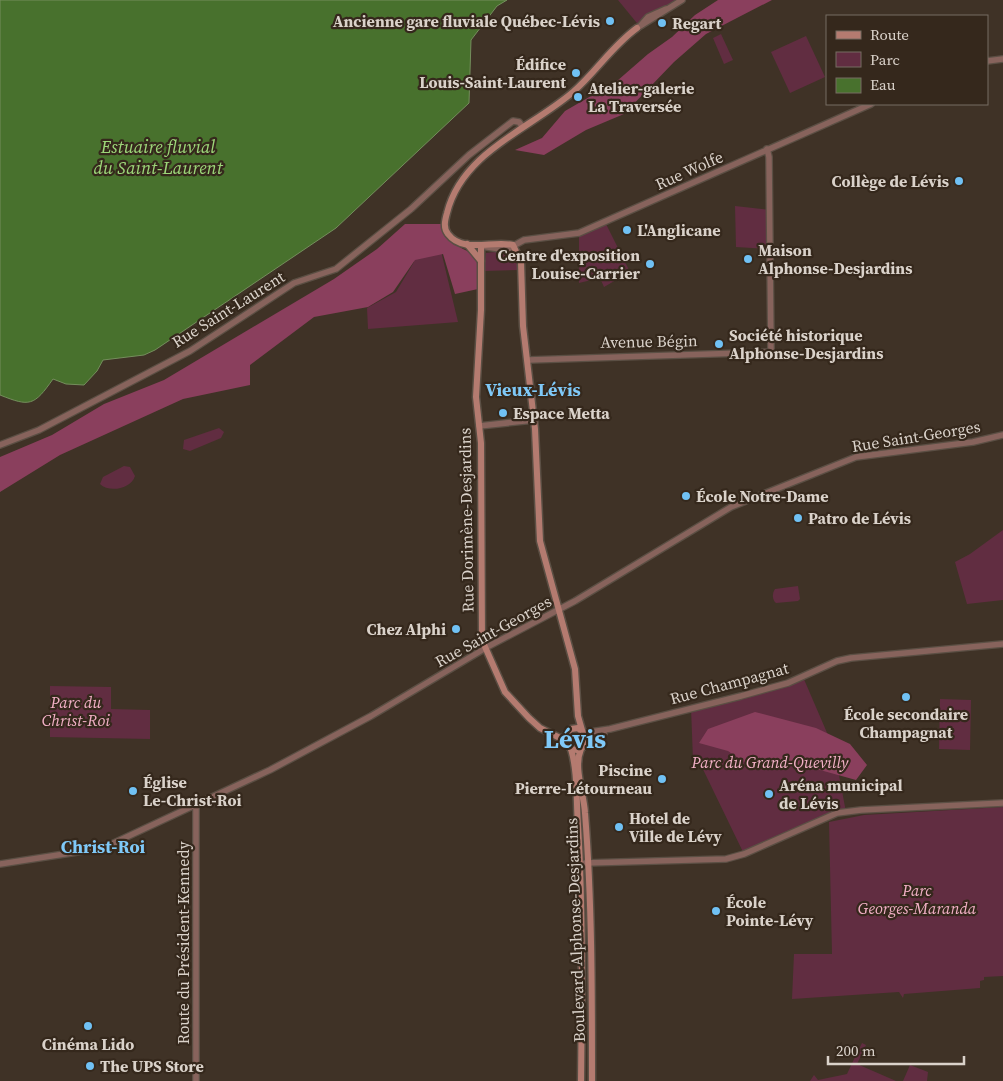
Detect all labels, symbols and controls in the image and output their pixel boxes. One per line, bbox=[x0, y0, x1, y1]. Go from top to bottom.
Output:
place label: Ancienne gare fluviale Québec-Lévis bbox=[333, 10, 600, 32]
place label: Regart bbox=[672, 12, 721, 34]
marker: Ancienne gare fluviale Québec-Lévis bbox=[604, 15, 616, 27]
legend bbox=[826, 15, 988, 105]
marker: Regart bbox=[656, 17, 668, 29]
text: Route bbox=[870, 24, 909, 45]
text: Parc bbox=[870, 49, 900, 70]
place label: Édifice Louis-Saint-Laurent bbox=[419, 53, 566, 93]
marker: Édifice Louis-Saint-Laurent bbox=[570, 67, 582, 79]
text: Eau bbox=[870, 74, 896, 95]
place label: Atelier-galerie La Traversée bbox=[588, 77, 694, 117]
marker: Atelier-galerie La Traversée bbox=[572, 91, 584, 103]
water label: Estuaire fluvial du Saint-Laurent bbox=[93, 134, 224, 180]
street label: Rue Wolfe bbox=[652, 145, 726, 195]
place label: Collège de Lévis bbox=[832, 170, 949, 192]
marker: Collège de Lévis bbox=[953, 175, 965, 187]
place label: L'Anglicane bbox=[637, 219, 721, 241]
marker: L'Anglicane bbox=[621, 224, 633, 236]
place label: Maison Alphonse-Desjardins bbox=[758, 239, 913, 279]
place label: Centre d'exposition Louise-Carrier bbox=[497, 244, 641, 284]
marker: Maison Alphonse-Desjardins bbox=[742, 253, 754, 265]
marker: Centre d'exposition Louise-Carrier bbox=[644, 258, 656, 270]
street label: Rue Saint-Laurent bbox=[168, 265, 289, 352]
place label: Société historique Alphonse-Desjardins bbox=[729, 324, 884, 364]
street label: Avenue Bégin bbox=[600, 329, 698, 353]
marker: Société historique Alphonse-Desjardins bbox=[713, 338, 725, 350]
district label: Vieux-Lévis bbox=[485, 377, 581, 402]
place label: Espace Metta bbox=[513, 402, 610, 424]
marker: Espace Metta bbox=[497, 407, 509, 419]
street label: Rue Saint-Georges bbox=[850, 415, 982, 457]
street label: Rue Dorimène-Desjardins bbox=[453, 427, 479, 612]
place label: École Notre-Dame bbox=[696, 485, 829, 507]
marker: École Notre-Dame bbox=[680, 490, 692, 502]
place label: Patro de Lévis bbox=[808, 507, 911, 529]
marker: Patro de Lévis bbox=[792, 512, 804, 524]
street label: Rue Saint-Georges bbox=[431, 590, 555, 672]
place label: Chez Alphi bbox=[367, 618, 446, 640]
marker: Chez Alphi bbox=[450, 623, 462, 635]
street label: Rue Champagnat bbox=[667, 656, 791, 709]
park label: Parc du Christ-Roi bbox=[42, 691, 110, 731]
marker: École secondaire Champagnat bbox=[900, 691, 912, 703]
place label: École secondaire Champagnat bbox=[844, 703, 968, 743]
district label: Lévis bbox=[544, 721, 606, 757]
park label: Parc du Grand-Quevilly bbox=[691, 751, 849, 773]
place label: Piscine Pierre-Létourneau bbox=[515, 759, 652, 799]
place label: Église Le-Christ-Roi bbox=[143, 771, 242, 811]
marker: Piscine Pierre-Létourneau bbox=[656, 773, 668, 785]
place label: Aréna municipal de Lévis bbox=[779, 774, 903, 814]
marker: Église Le-Christ-Roi bbox=[127, 785, 139, 797]
marker: Aréna municipal de Lévis bbox=[763, 788, 775, 800]
place label: Hotel de Ville de Lévy bbox=[629, 807, 722, 847]
street label: Boulevard Alphonse-Desjardins bbox=[560, 817, 590, 1043]
marker: Hotel de Ville de Lévy bbox=[613, 821, 625, 833]
district label: Christ-Roi bbox=[61, 834, 146, 859]
street label: Route du Président-Kennedy bbox=[172, 841, 194, 1045]
park label: Parc Georges-Maranda bbox=[858, 879, 977, 919]
place label: École Pointe-Lévy bbox=[726, 891, 814, 931]
marker: École Pointe-Lévy bbox=[710, 905, 722, 917]
marker: Cinéma Lido bbox=[82, 1020, 94, 1032]
place label: Cinéma Lido bbox=[42, 1033, 134, 1055]
scale bar bbox=[828, 1034, 964, 1066]
text: 200 m bbox=[836, 1040, 876, 1061]
place label: The UPS Store bbox=[100, 1055, 204, 1077]
marker: The UPS Store bbox=[84, 1060, 96, 1072]

